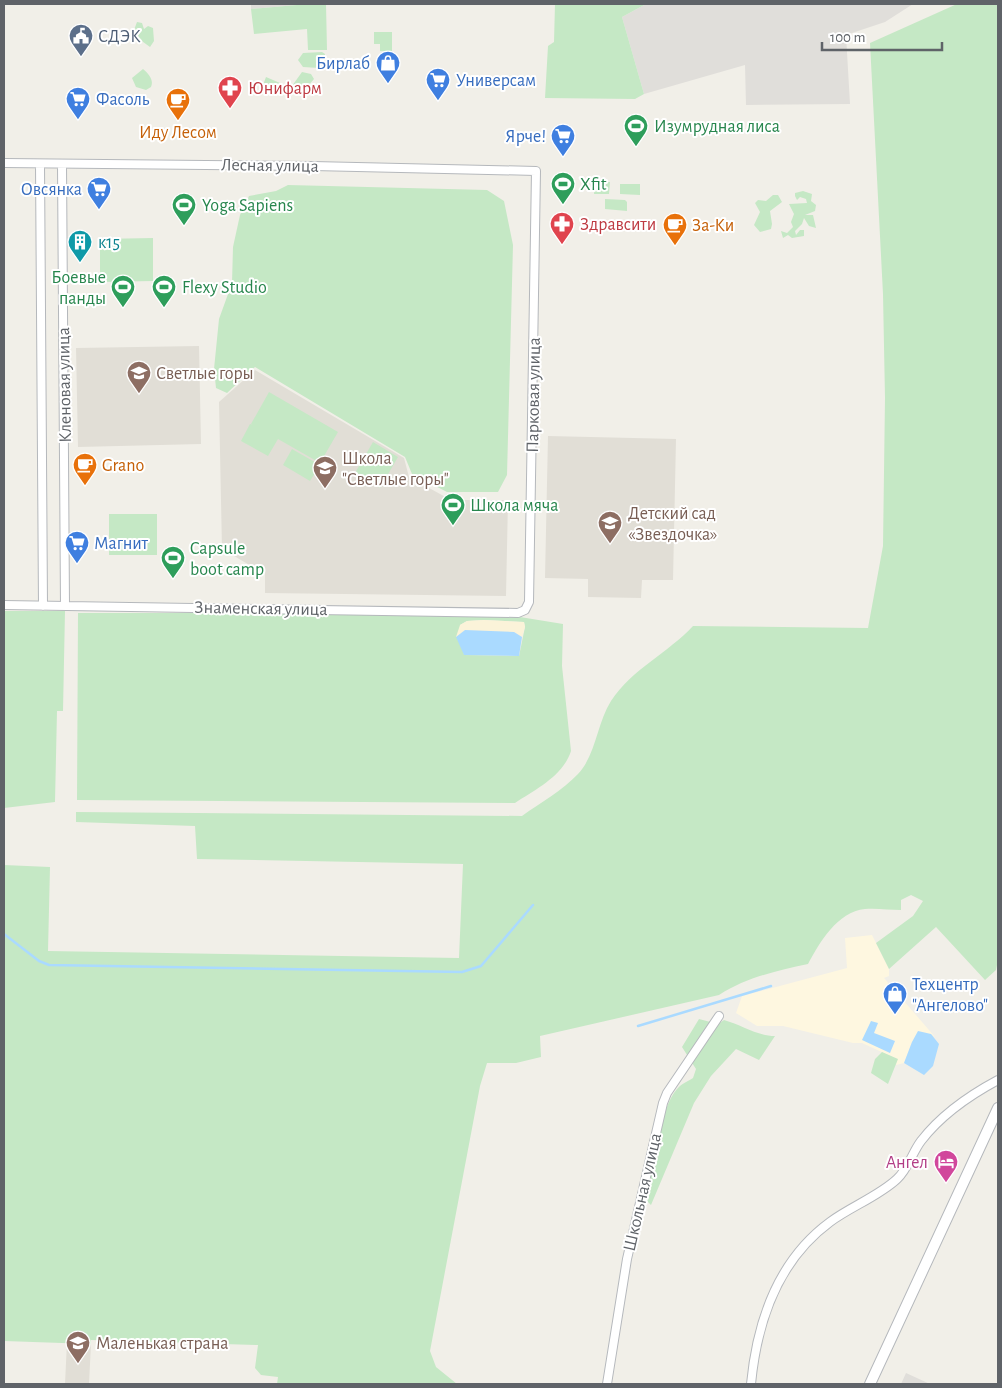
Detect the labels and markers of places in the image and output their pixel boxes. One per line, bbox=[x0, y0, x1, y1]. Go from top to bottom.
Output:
public building icon: СДЭК bbox=[68, 23, 94, 57]
place label: СДЭК bbox=[98, 28, 141, 46]
shop icon: Бирлаб bbox=[375, 50, 401, 84]
place label: Бирлаб bbox=[316, 54, 370, 73]
supermarket icon: Универсам bbox=[425, 67, 451, 101]
place label: Универсам bbox=[456, 72, 536, 90]
pharmacy icon: Юнифарм bbox=[217, 75, 243, 109]
place label: Юнифарм bbox=[248, 80, 322, 98]
supermarket icon: Фасоль bbox=[65, 86, 91, 120]
cafe icon: Иду Лесом bbox=[165, 87, 191, 121]
place label: Фасоль bbox=[96, 91, 150, 109]
sports icon: Изумрудная лиса bbox=[623, 113, 649, 147]
place label: Изумрудная лиса bbox=[654, 118, 780, 136]
supermarket icon: Ярче! bbox=[550, 123, 576, 157]
place label: Иду Лесом bbox=[139, 124, 217, 142]
place label: Ярче! bbox=[505, 128, 546, 146]
sports icon: Xfit bbox=[550, 171, 576, 205]
supermarket icon: Овсянка bbox=[86, 176, 112, 210]
place label: Xfit bbox=[580, 176, 607, 194]
place label: Овсянка bbox=[21, 181, 82, 199]
sports icon: Yoga Sapiens bbox=[171, 192, 197, 226]
place label: Yoga Sapiens bbox=[202, 197, 293, 215]
pharmacy icon: Здравсити bbox=[549, 211, 575, 245]
cafe icon: За-Ки bbox=[662, 212, 688, 246]
place label: Здравсити bbox=[580, 216, 656, 234]
place label: За-Ки bbox=[692, 217, 734, 235]
building icon: к15 bbox=[67, 229, 93, 263]
place label: к15 bbox=[98, 234, 120, 252]
place label: Боевые панды bbox=[51, 269, 106, 308]
sports icon: Боевые панды bbox=[110, 274, 136, 308]
sports icon: Flexy Studio bbox=[151, 274, 177, 308]
place label: Flexy Studio bbox=[182, 279, 267, 297]
school or university icon: Светлые горы bbox=[126, 360, 152, 394]
place label: Светлые горы bbox=[156, 365, 254, 383]
place label: Школа "Светлые горы" bbox=[342, 450, 449, 489]
cafe icon: Grano bbox=[72, 452, 98, 486]
school or university icon: Школа "Светлые горы" bbox=[312, 455, 338, 489]
place label: Grano bbox=[102, 457, 144, 475]
sports icon: Школа мяча bbox=[440, 492, 466, 526]
place label: Школа мяча bbox=[470, 497, 559, 515]
place label: Детский сад «Звездочка» bbox=[628, 505, 717, 544]
school or university icon: Детский сад «Звездочка» bbox=[597, 510, 623, 544]
supermarket icon: Магнит bbox=[64, 530, 90, 564]
place label: Магнит bbox=[94, 535, 149, 553]
place label: Capsule boot camp bbox=[190, 540, 264, 579]
sports icon: Capsule boot camp bbox=[160, 545, 186, 579]
place label: Техцентр "Ангелово" bbox=[912, 976, 988, 1015]
shop icon: Техцентр "Ангелово" bbox=[882, 981, 908, 1015]
hotel icon: Ангел bbox=[933, 1149, 959, 1183]
place label: Ангел bbox=[886, 1154, 928, 1172]
school or university icon: Маленькая страна bbox=[65, 1330, 91, 1364]
place label: Маленькая страна bbox=[96, 1335, 229, 1353]

